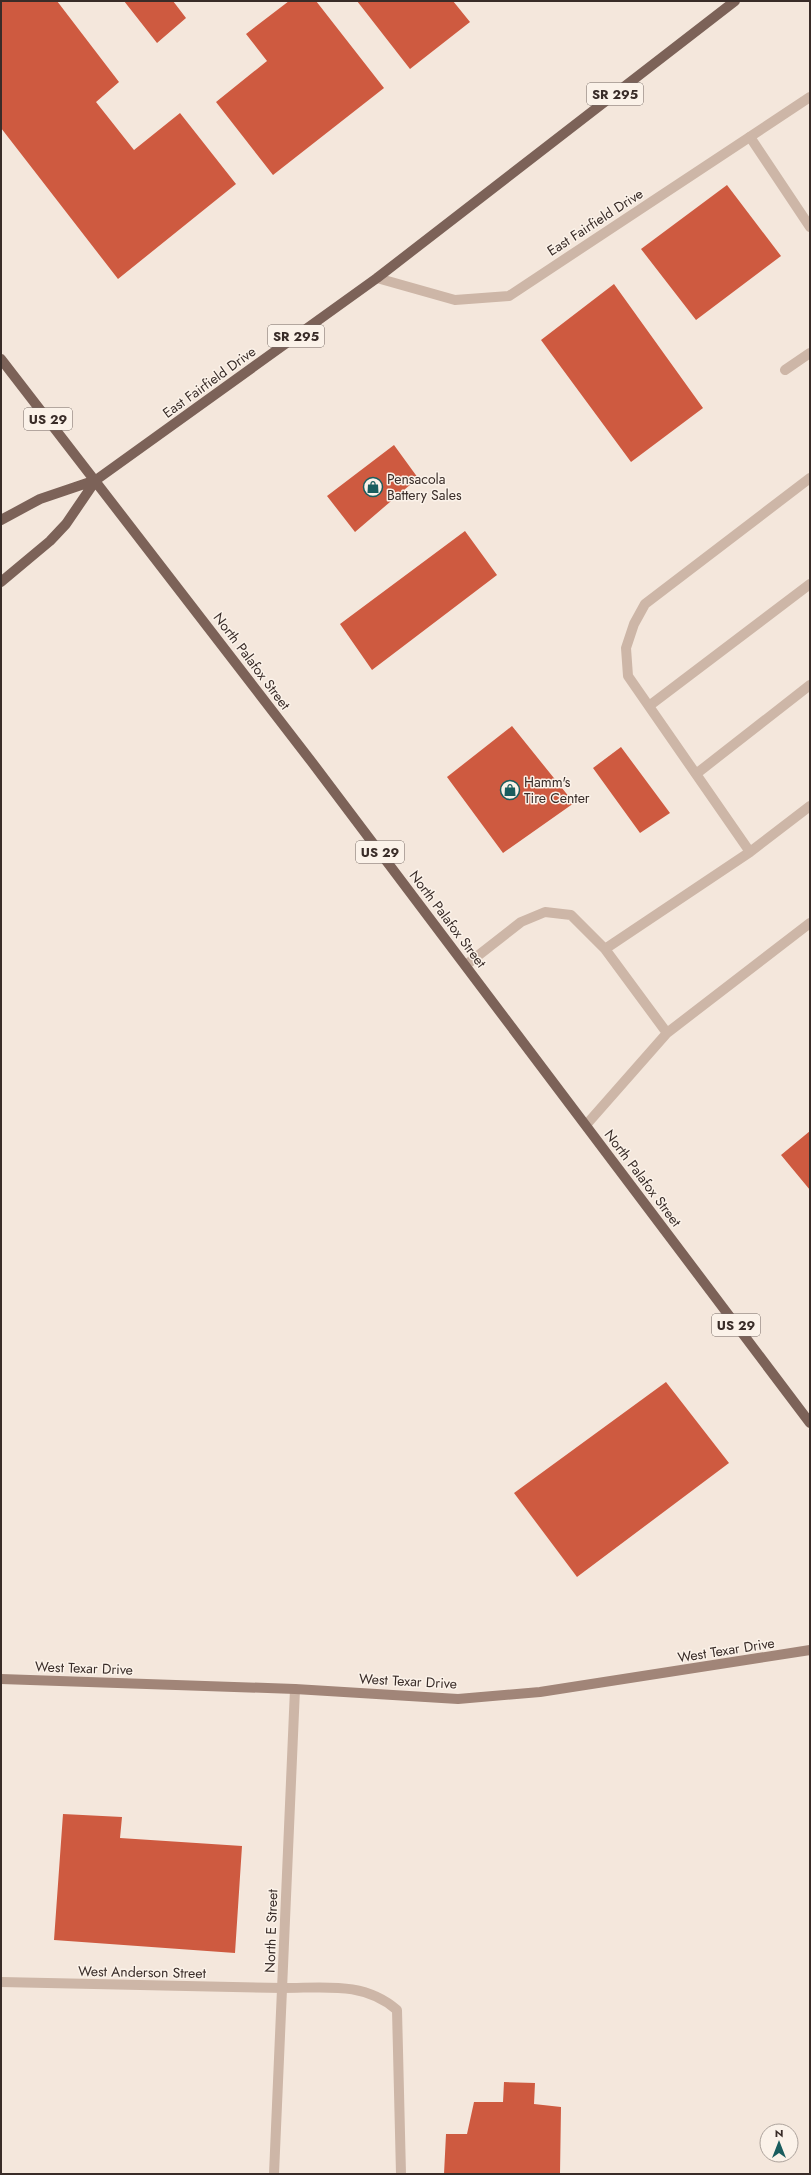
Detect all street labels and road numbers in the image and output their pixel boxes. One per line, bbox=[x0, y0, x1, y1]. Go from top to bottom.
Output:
road number: SR 295 bbox=[587, 83, 643, 105]
street label: East Fairfield Drive bbox=[543, 183, 647, 261]
road number: SR 295 bbox=[268, 325, 324, 347]
street label: East Fairfield Drive bbox=[158, 341, 260, 423]
road number: US 29 bbox=[24, 408, 72, 430]
street label: North Palafox Street bbox=[209, 608, 296, 714]
road number: US 29 bbox=[356, 841, 404, 863]
street label: North Palafox Street bbox=[405, 866, 492, 972]
street label: North Palafox Street bbox=[600, 1125, 687, 1231]
road number: US 29 bbox=[712, 1314, 760, 1336]
street label: West Texar Drive bbox=[676, 1632, 776, 1668]
street label: West Texar Drive bbox=[35, 1656, 133, 1680]
street label: West Texar Drive bbox=[359, 1668, 457, 1694]
street label: North E Street bbox=[260, 1888, 282, 1973]
street label: West Anderson Street bbox=[78, 1961, 207, 1983]

